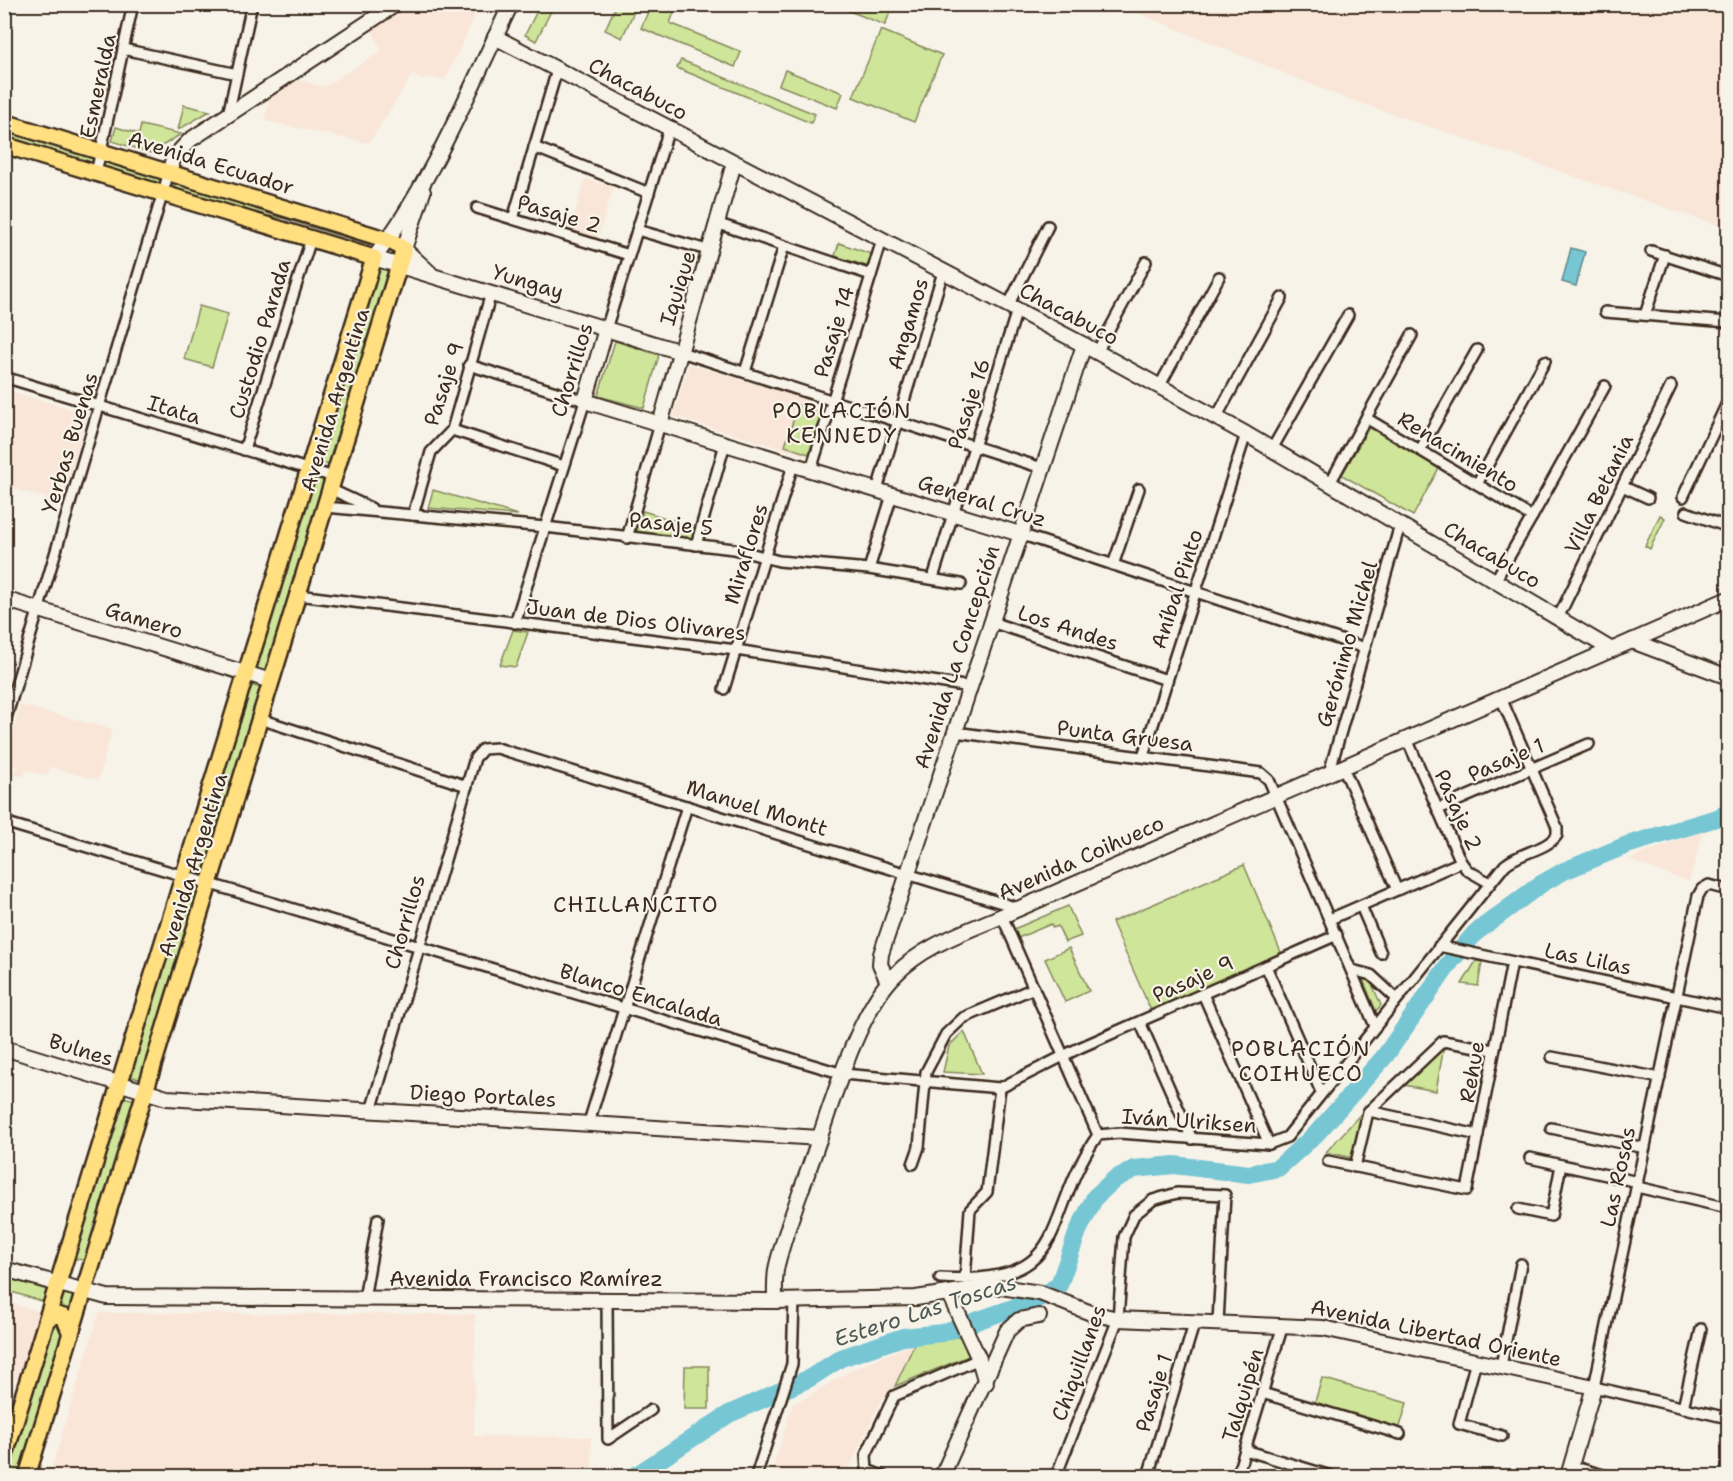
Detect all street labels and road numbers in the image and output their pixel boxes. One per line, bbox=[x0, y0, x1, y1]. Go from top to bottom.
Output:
street label: Esmeralda bbox=[73, 31, 123, 141]
street label: Chacabuco bbox=[583, 51, 693, 127]
street label: Avenida Ecuador bbox=[125, 124, 297, 202]
street label: Pasaje 2 bbox=[514, 188, 604, 240]
street label: Iquique bbox=[653, 247, 703, 329]
street label: Custodio Parada bbox=[222, 256, 298, 422]
street label: Yungay bbox=[489, 258, 567, 306]
street label: Angamos bbox=[881, 275, 935, 373]
street label: Chacabuco bbox=[1014, 276, 1124, 352]
street label: Pasaje 14 bbox=[807, 283, 861, 381]
street label: Avenida Argentina bbox=[294, 305, 376, 495]
street label: Chorrillos bbox=[544, 319, 600, 421]
street label: Pasaje 9 bbox=[417, 339, 471, 429]
street label: Pasaje 16 bbox=[941, 355, 997, 453]
street label: Yerbas Buenas bbox=[35, 369, 105, 517]
street label: Itata bbox=[144, 389, 204, 431]
street label: Renacimiento bbox=[1392, 405, 1524, 499]
street label: Villa Betania bbox=[1558, 430, 1640, 558]
street label: General Cruz bbox=[914, 468, 1050, 534]
street label: Miraflores bbox=[717, 500, 775, 608]
street label: Pasaje 5 bbox=[627, 506, 715, 542]
street label: Chacabuco bbox=[1438, 515, 1546, 595]
street label: Aníbal Pinto bbox=[1144, 526, 1210, 652]
street label: Avenida La Concepción bbox=[908, 541, 1006, 772]
street label: Gerónimo Michel bbox=[1310, 557, 1384, 730]
street label: Juan de Dios Olivares bbox=[525, 593, 747, 647]
street label: Gamero bbox=[102, 595, 186, 645]
street label: Los Andes bbox=[1014, 599, 1122, 657]
street label: Punta Gruesa bbox=[1055, 714, 1195, 758]
street label: Pasaje 1 bbox=[1464, 731, 1548, 789]
street label: Pasaje 2 bbox=[1428, 765, 1488, 855]
street label: Avenida Argentina bbox=[152, 770, 234, 960]
street label: Manuel Montt bbox=[683, 773, 831, 843]
street label: Avenida Coihueco bbox=[993, 809, 1169, 907]
street label: Chorrillos bbox=[378, 871, 432, 973]
street label: Las Lilas bbox=[1542, 936, 1634, 982]
street label: Pasaje 9 bbox=[1148, 949, 1238, 1009]
street label: Blanco Encalada bbox=[556, 957, 726, 1033]
street label: Bulnes bbox=[46, 1027, 116, 1073]
street label: Rehue bbox=[1453, 1039, 1491, 1105]
street label: Diego Portales bbox=[409, 1078, 557, 1114]
street label: Iván Ulriksen bbox=[1120, 1102, 1258, 1140]
street label: Las Rosas bbox=[1594, 1124, 1642, 1230]
street label: Avenida Francisco Ramírez bbox=[389, 1265, 663, 1293]
street label: Avenida Libertad Oriente bbox=[1308, 1293, 1564, 1373]
street label: Chiquillanes bbox=[1045, 1301, 1113, 1425]
street label: Talquipén bbox=[1216, 1345, 1270, 1445]
street label: Pasaje 1 bbox=[1129, 1350, 1179, 1436]

